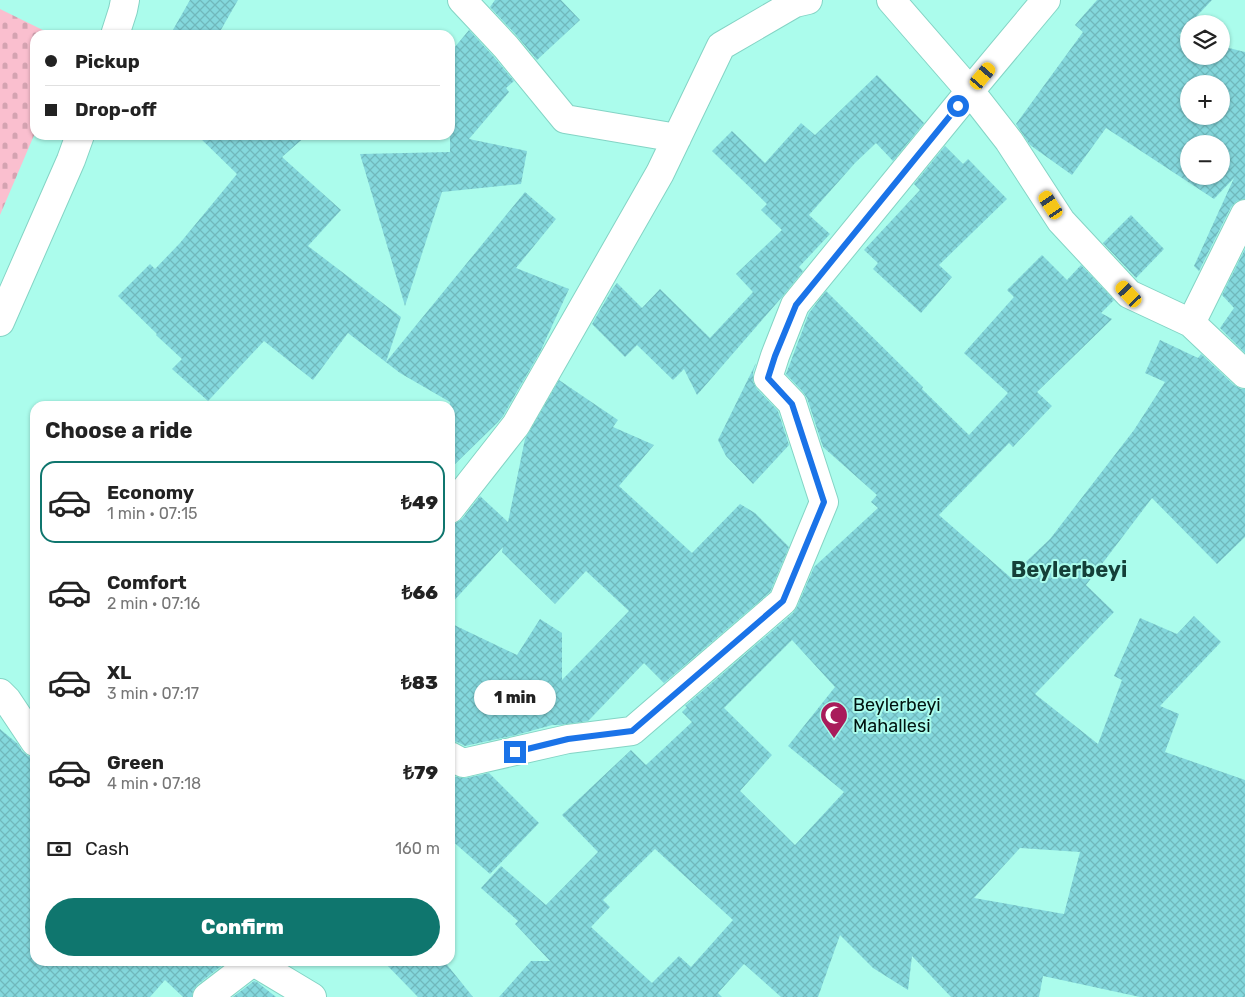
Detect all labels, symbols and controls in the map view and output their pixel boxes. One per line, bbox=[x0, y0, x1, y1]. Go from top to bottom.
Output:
map controls bbox=[1180, 15, 1230, 185]
button: layers bbox=[1180, 15, 1230, 65]
text: Pickup bbox=[75, 50, 140, 73]
car bbox=[967, 60, 998, 92]
button: + bbox=[1180, 75, 1230, 125]
route start bbox=[947, 95, 969, 117]
text: Drop-off bbox=[75, 98, 157, 121]
button: − bbox=[1180, 135, 1230, 185]
car bbox=[1036, 188, 1065, 222]
car bbox=[1113, 278, 1144, 310]
text: Choose a ride bbox=[45, 417, 192, 444]
icon: car bbox=[47, 480, 92, 525]
text: Economy bbox=[107, 481, 194, 504]
text: ₺49 bbox=[401, 491, 438, 514]
text: 1 min · 07:15 bbox=[107, 504, 198, 523]
district label: Beylerbeyi bbox=[1011, 556, 1127, 583]
icon: car bbox=[47, 570, 92, 615]
text: Comfort bbox=[107, 571, 187, 594]
text: ₺66 bbox=[402, 581, 438, 604]
text: 2 min · 07:16 bbox=[107, 594, 200, 613]
icon: car bbox=[47, 660, 92, 705]
text: XL bbox=[107, 661, 131, 684]
text: ₺83 bbox=[401, 671, 438, 694]
callout: 1 min bbox=[474, 680, 556, 714]
text: 3 min · 07:17 bbox=[107, 684, 199, 703]
text: 1 min bbox=[494, 688, 536, 707]
place label: Beylerbeyi Mahallesi bbox=[853, 694, 941, 737]
mosque icon: Beylerbeyi Mahallesi bbox=[819, 700, 849, 739]
route end bbox=[504, 741, 526, 763]
icon: car bbox=[47, 750, 92, 795]
text: Green bbox=[107, 751, 164, 774]
text: ₺79 bbox=[403, 761, 438, 784]
text: 4 min · 07:18 bbox=[107, 774, 201, 793]
icon: cash bbox=[45, 835, 73, 863]
text: Cash bbox=[85, 837, 129, 860]
text: 160 m bbox=[395, 839, 440, 858]
button: Confirm bbox=[45, 898, 440, 956]

